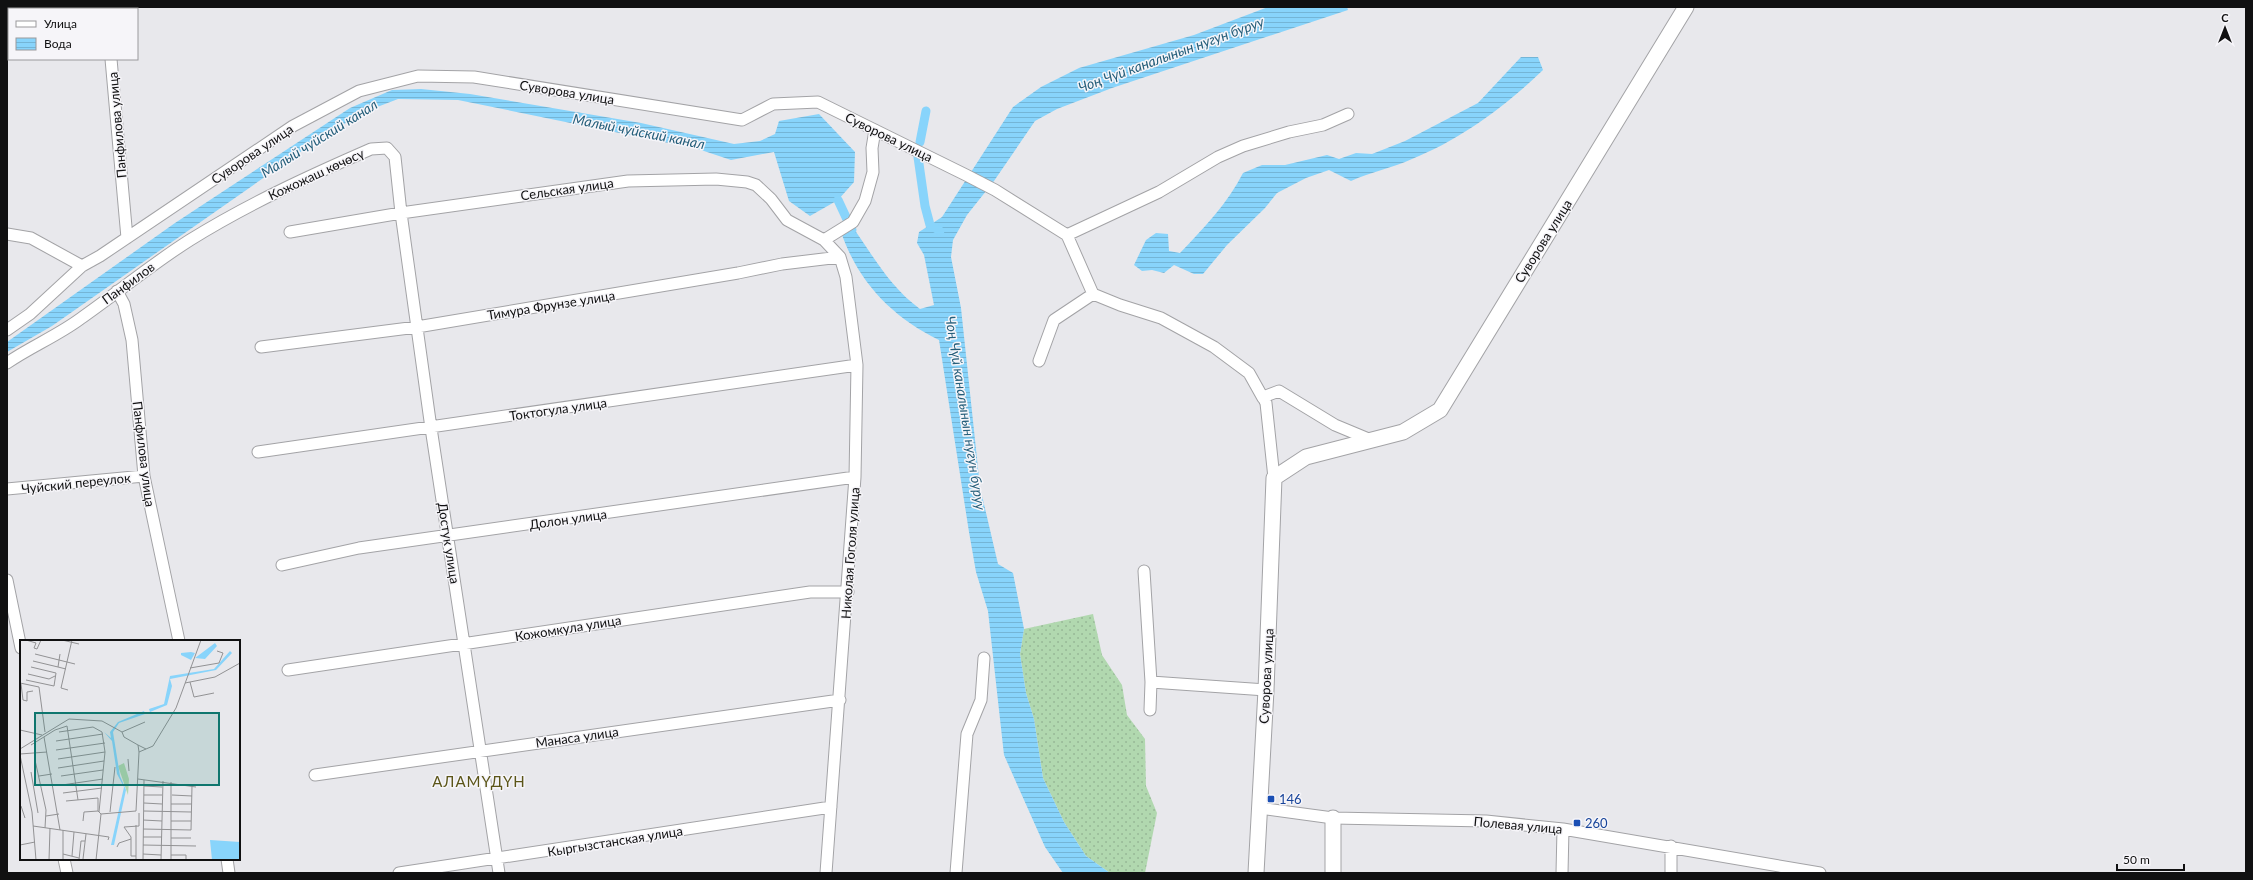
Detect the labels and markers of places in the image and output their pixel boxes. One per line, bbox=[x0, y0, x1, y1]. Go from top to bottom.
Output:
place label: 146 bbox=[1279, 791, 1302, 807]
marker: 146 bbox=[1266, 794, 1276, 804]
place label: 260 bbox=[1585, 815, 1608, 831]
marker: 260 bbox=[1572, 818, 1582, 828]

